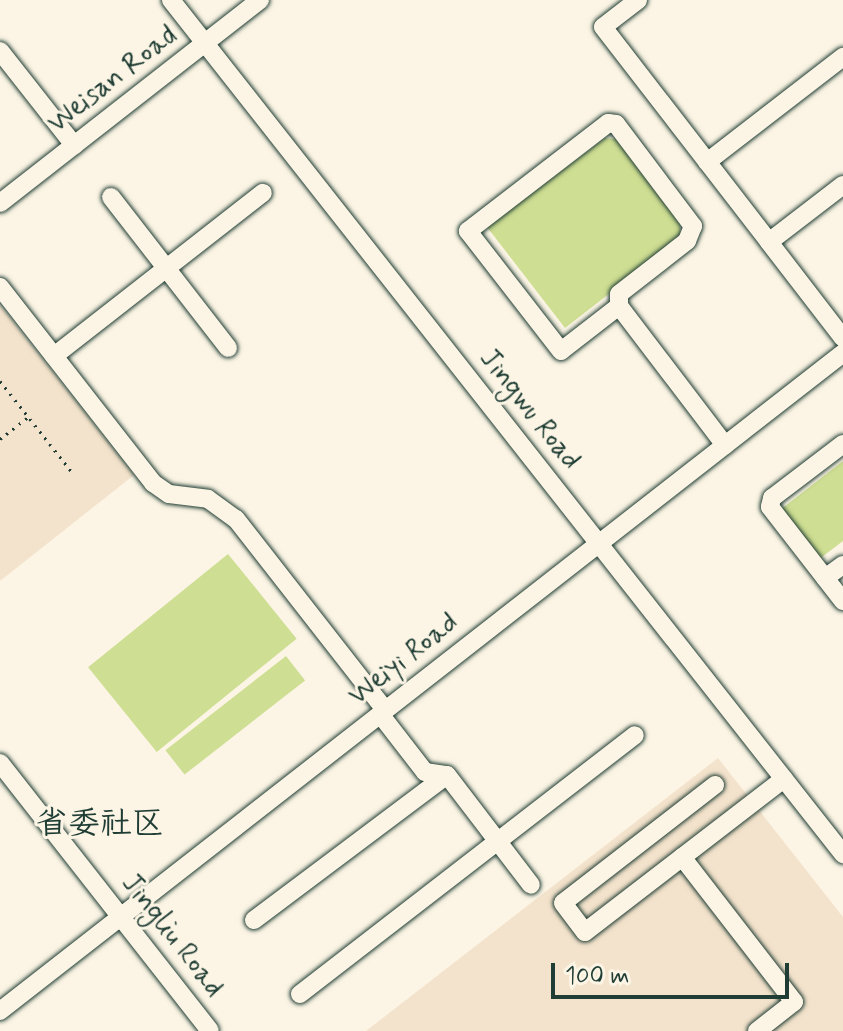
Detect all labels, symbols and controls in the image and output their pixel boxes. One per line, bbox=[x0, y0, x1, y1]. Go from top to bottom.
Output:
street label: Weisan Road bbox=[43, 20, 183, 140]
street label: Jingwu Road bbox=[471, 343, 587, 477]
street label: Weiyi Road bbox=[343, 607, 465, 713]
district label: 省委社区 bbox=[36, 805, 164, 843]
street label: Jingliu Road bbox=[114, 869, 230, 1003]
scale bar bbox=[555, 947, 793, 997]
text: 100 m bbox=[565, 961, 629, 992]

